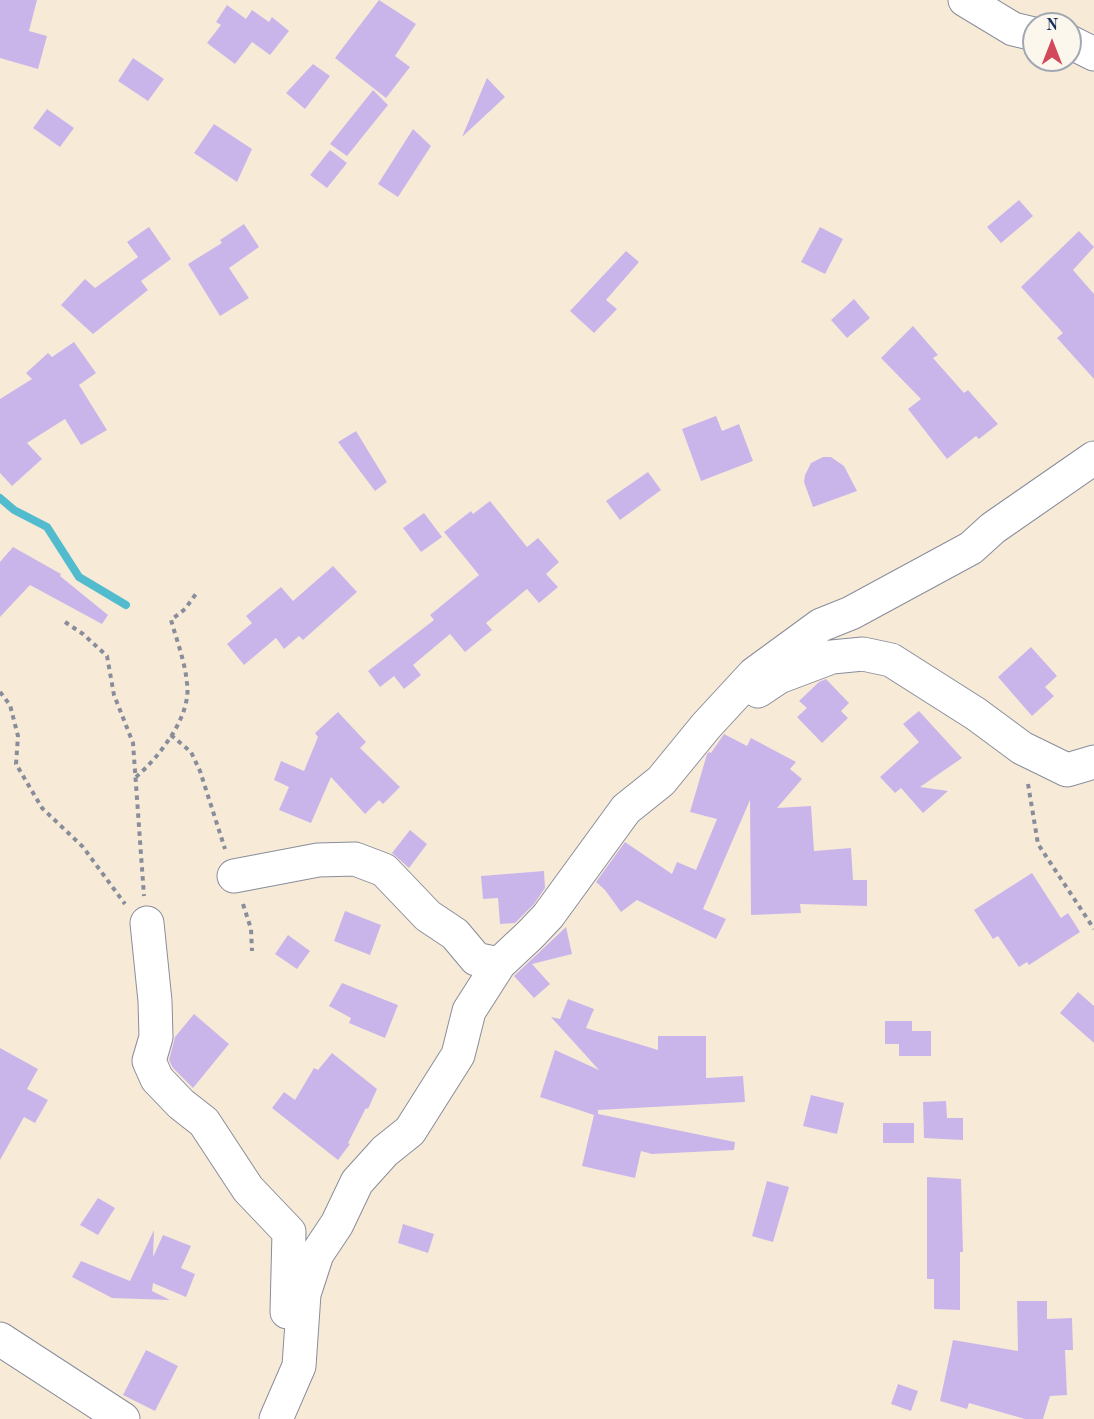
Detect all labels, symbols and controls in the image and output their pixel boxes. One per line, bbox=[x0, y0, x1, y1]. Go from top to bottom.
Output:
north arrow bbox=[1022, 12, 1082, 72]
text: N bbox=[1046, 18, 1058, 34]

